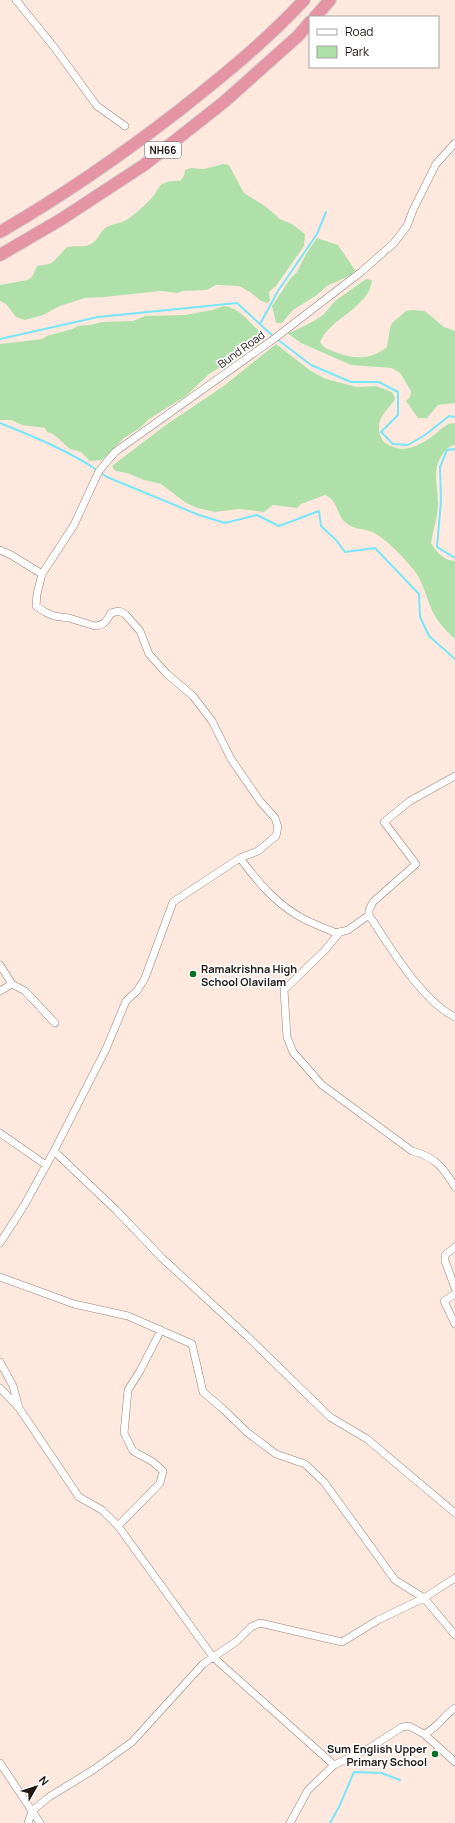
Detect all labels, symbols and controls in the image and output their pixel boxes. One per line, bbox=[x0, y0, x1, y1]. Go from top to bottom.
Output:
legend bbox=[309, 16, 439, 68]
text: Road bbox=[345, 23, 373, 40]
text: Park bbox=[345, 43, 370, 60]
road number: NH66 bbox=[145, 142, 181, 158]
street label: Bund Road bbox=[215, 327, 267, 371]
place label: Ramakrishna High School Olavilam bbox=[201, 961, 297, 989]
marker: Ramakrishna High School Olavilam bbox=[188, 969, 198, 979]
place label: Sum English Upper Primary School bbox=[327, 1741, 428, 1769]
marker: Sum English Upper Primary School bbox=[430, 1749, 440, 1759]
north arrow bbox=[16, 1767, 56, 1807]
text: N bbox=[36, 1773, 53, 1788]

